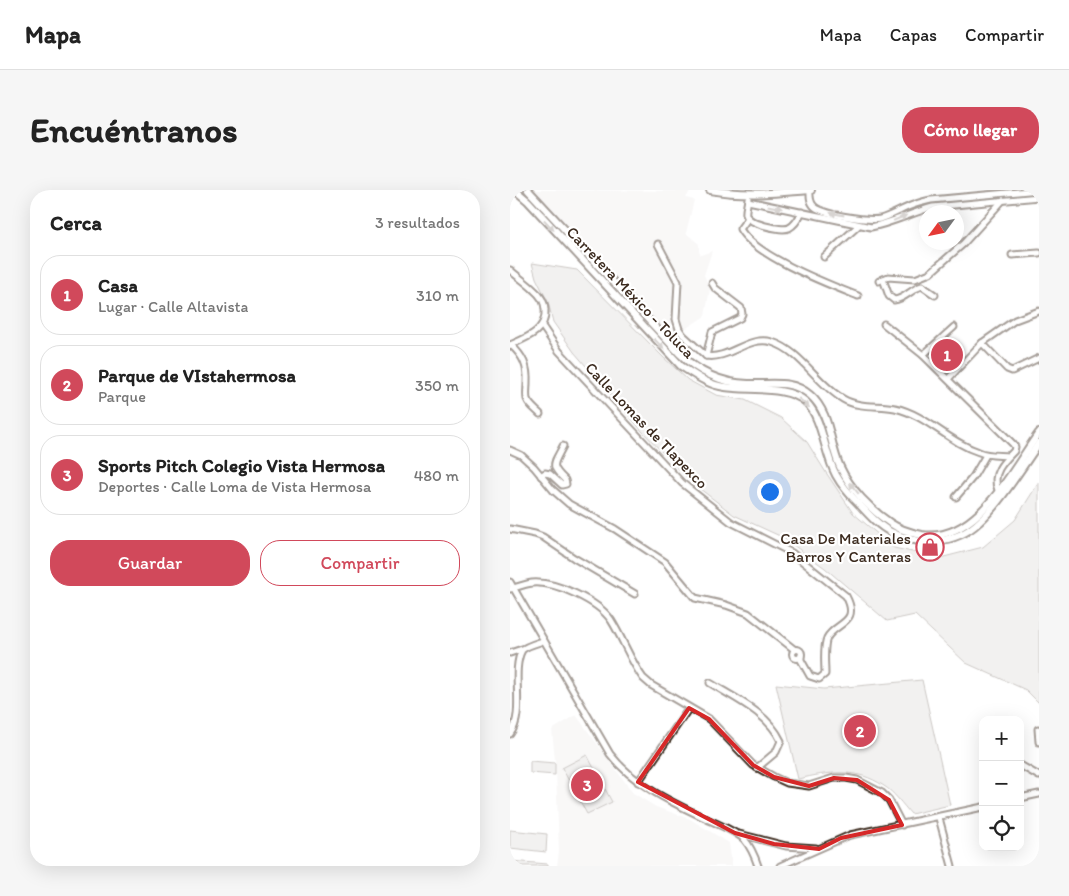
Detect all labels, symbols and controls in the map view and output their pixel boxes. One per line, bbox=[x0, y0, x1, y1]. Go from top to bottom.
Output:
text: Mapa bbox=[25, 20, 81, 49]
text: Mapa bbox=[820, 24, 862, 46]
text: Capas bbox=[890, 24, 937, 46]
text: Compartir bbox=[965, 24, 1044, 46]
button: Cómo llegar bbox=[902, 107, 1039, 153]
text: Encuéntranos bbox=[30, 109, 238, 151]
one-way arrow bbox=[767, 203, 782, 211]
north arrow bbox=[919, 205, 964, 250]
text: Cerca bbox=[50, 210, 102, 235]
one-way arrow bbox=[830, 210, 845, 218]
text: 3 resultados bbox=[375, 213, 460, 232]
one-way arrow bbox=[893, 214, 907, 222]
one-way arrow bbox=[543, 218, 555, 230]
street label: Carretera México - Toluca bbox=[563, 222, 699, 363]
text: Casa bbox=[98, 274, 138, 297]
text: 1 bbox=[63, 286, 71, 305]
text: 310 m bbox=[416, 286, 459, 305]
text: Lugar · Calle Altavista bbox=[98, 297, 249, 316]
pin: 1 bbox=[931, 336, 963, 374]
one-way arrow bbox=[653, 338, 665, 350]
street label: Calle Lomas de Tlapexco bbox=[581, 358, 712, 493]
text: Parque de VIstahermosa bbox=[98, 364, 296, 387]
text: 2 bbox=[63, 376, 71, 395]
text: 350 m bbox=[415, 376, 459, 395]
text: Parque bbox=[98, 387, 146, 406]
one-way arrow bbox=[797, 397, 810, 408]
text: Sports Pitch Colegio Vista Hermosa bbox=[98, 454, 385, 477]
text: 3 bbox=[63, 466, 71, 485]
text: 480 m bbox=[414, 466, 459, 485]
text: Deportes · Calle Loma de Vista Hermosa bbox=[98, 477, 371, 496]
your location bbox=[757, 479, 783, 505]
one-way arrow bbox=[849, 482, 860, 495]
place label: Casa De Materiales Barros Y Canteras bbox=[780, 529, 911, 566]
shop icon: Casa De Materiales Barros Y Canteras bbox=[915, 532, 945, 562]
button: Guardar bbox=[50, 540, 250, 586]
button: Compartir bbox=[260, 540, 460, 586]
pin: 2 bbox=[844, 712, 876, 750]
map controls bbox=[979, 716, 1024, 851]
button: + bbox=[979, 716, 1024, 761]
button: − bbox=[979, 761, 1024, 806]
pin: 3 bbox=[571, 766, 603, 804]
button: locate bbox=[979, 806, 1024, 851]

